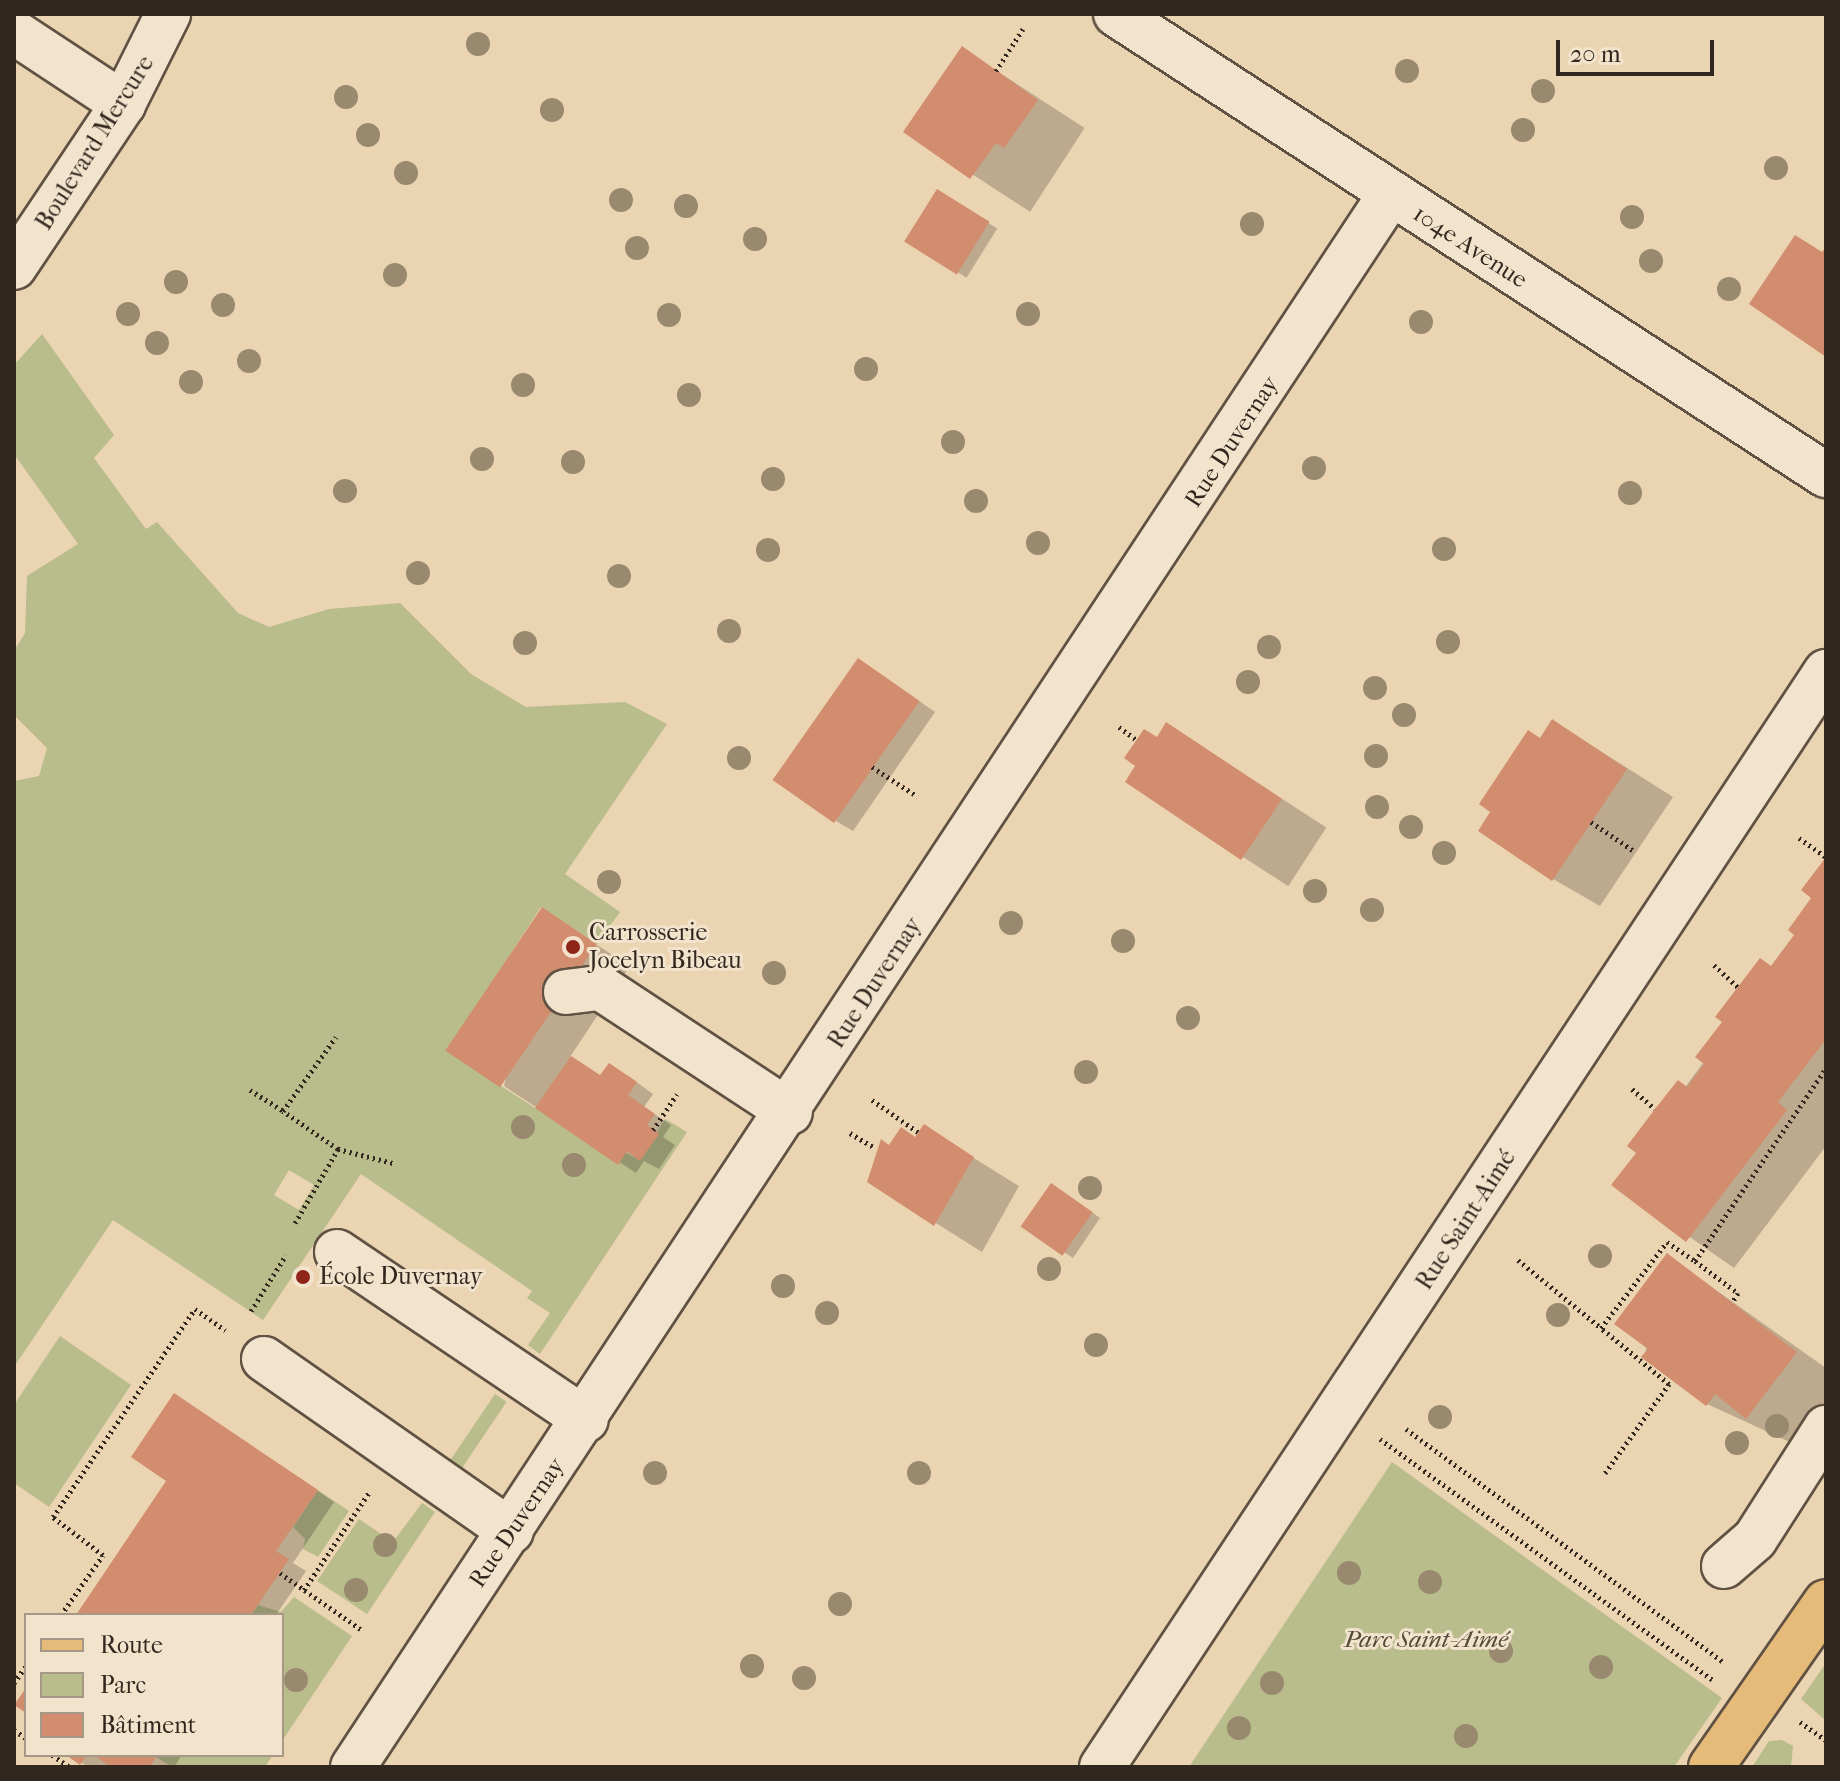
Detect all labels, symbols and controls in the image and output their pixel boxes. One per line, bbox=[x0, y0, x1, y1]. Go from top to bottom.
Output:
scale bar bbox=[1560, 24, 1718, 74]
text: 20 m bbox=[1570, 40, 1621, 68]
street label: Boulevard Mercure bbox=[30, 51, 160, 235]
street label: 104e Avenue bbox=[1408, 200, 1532, 294]
street label: Rue Duvernay bbox=[1179, 371, 1285, 513]
street label: Rue Duvernay bbox=[822, 912, 928, 1054]
place label: Carrosserie Jocelyn Bibeau bbox=[589, 919, 742, 975]
marker: Carrosserie Jocelyn Bibeau bbox=[564, 938, 582, 956]
street label: Rue Saint-Aimé bbox=[1410, 1145, 1522, 1295]
place label: École Duvernay bbox=[319, 1263, 482, 1291]
marker: École Duvernay bbox=[294, 1268, 312, 1286]
street label: Rue Duvernay bbox=[463, 1453, 571, 1593]
legend bbox=[24, 1613, 284, 1757]
park label: Parc Saint-Aimé bbox=[1344, 1626, 1508, 1654]
text: Route bbox=[100, 1631, 163, 1659]
text: Parc bbox=[100, 1671, 146, 1699]
text: Bâtiment bbox=[100, 1711, 196, 1739]

